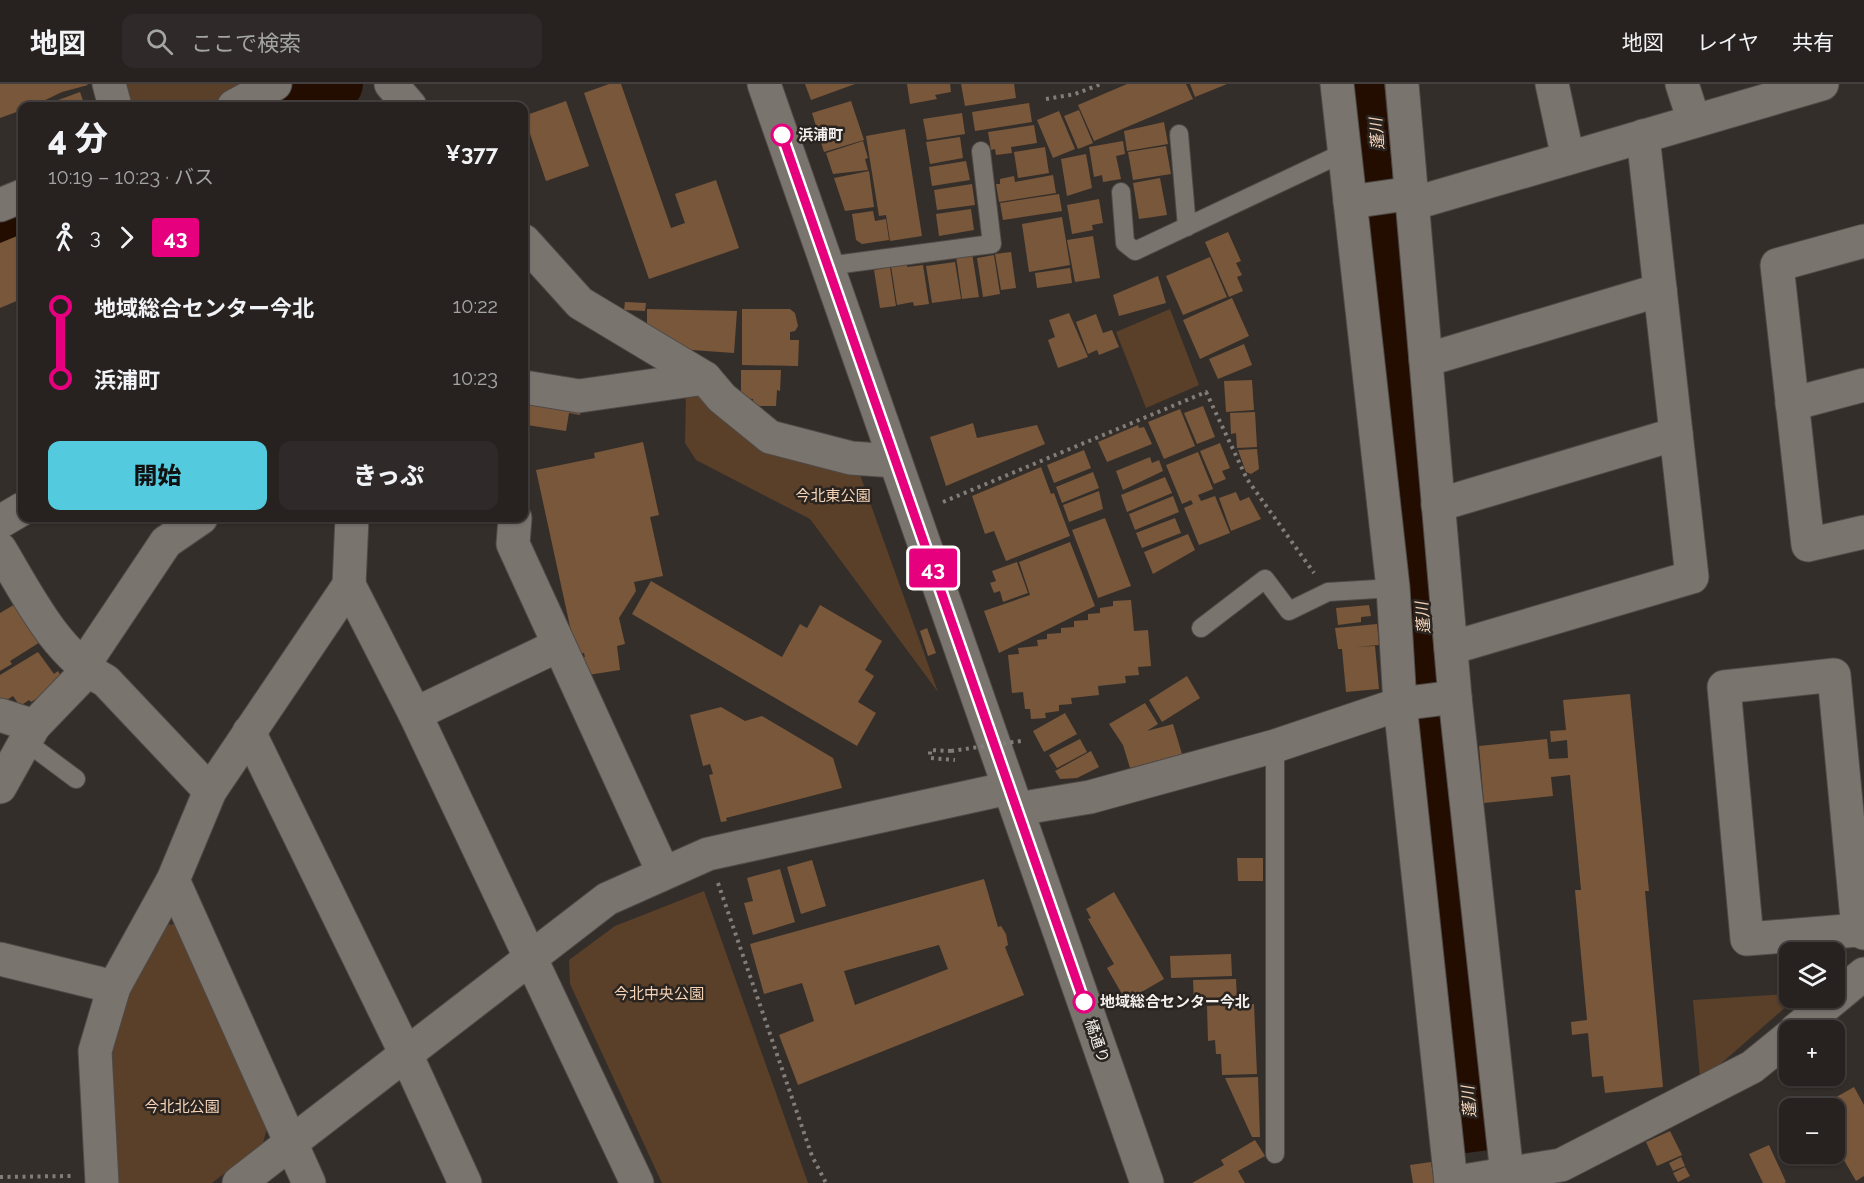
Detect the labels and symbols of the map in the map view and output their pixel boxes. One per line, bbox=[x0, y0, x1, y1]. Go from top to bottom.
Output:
water label: 蓬川 bbox=[1366, 115, 1388, 151]
marker: 浜浦町 bbox=[771, 124, 793, 146]
place label: 浜浦町 bbox=[798, 126, 843, 144]
park label: 今北東公園 bbox=[795, 487, 871, 505]
line badge: 43 bbox=[906, 548, 960, 588]
water label: 蓬川 bbox=[1412, 599, 1434, 635]
park label: 今北中央公園 bbox=[614, 985, 704, 1003]
marker: 地域総合センター今北 bbox=[1073, 991, 1095, 1013]
place label: 地域総合センター今北 bbox=[1100, 993, 1250, 1011]
street label: 橘通り bbox=[1081, 1017, 1113, 1065]
water label: 蓬川 bbox=[1458, 1083, 1480, 1119]
park label: 今北北公園 bbox=[144, 1098, 220, 1116]

